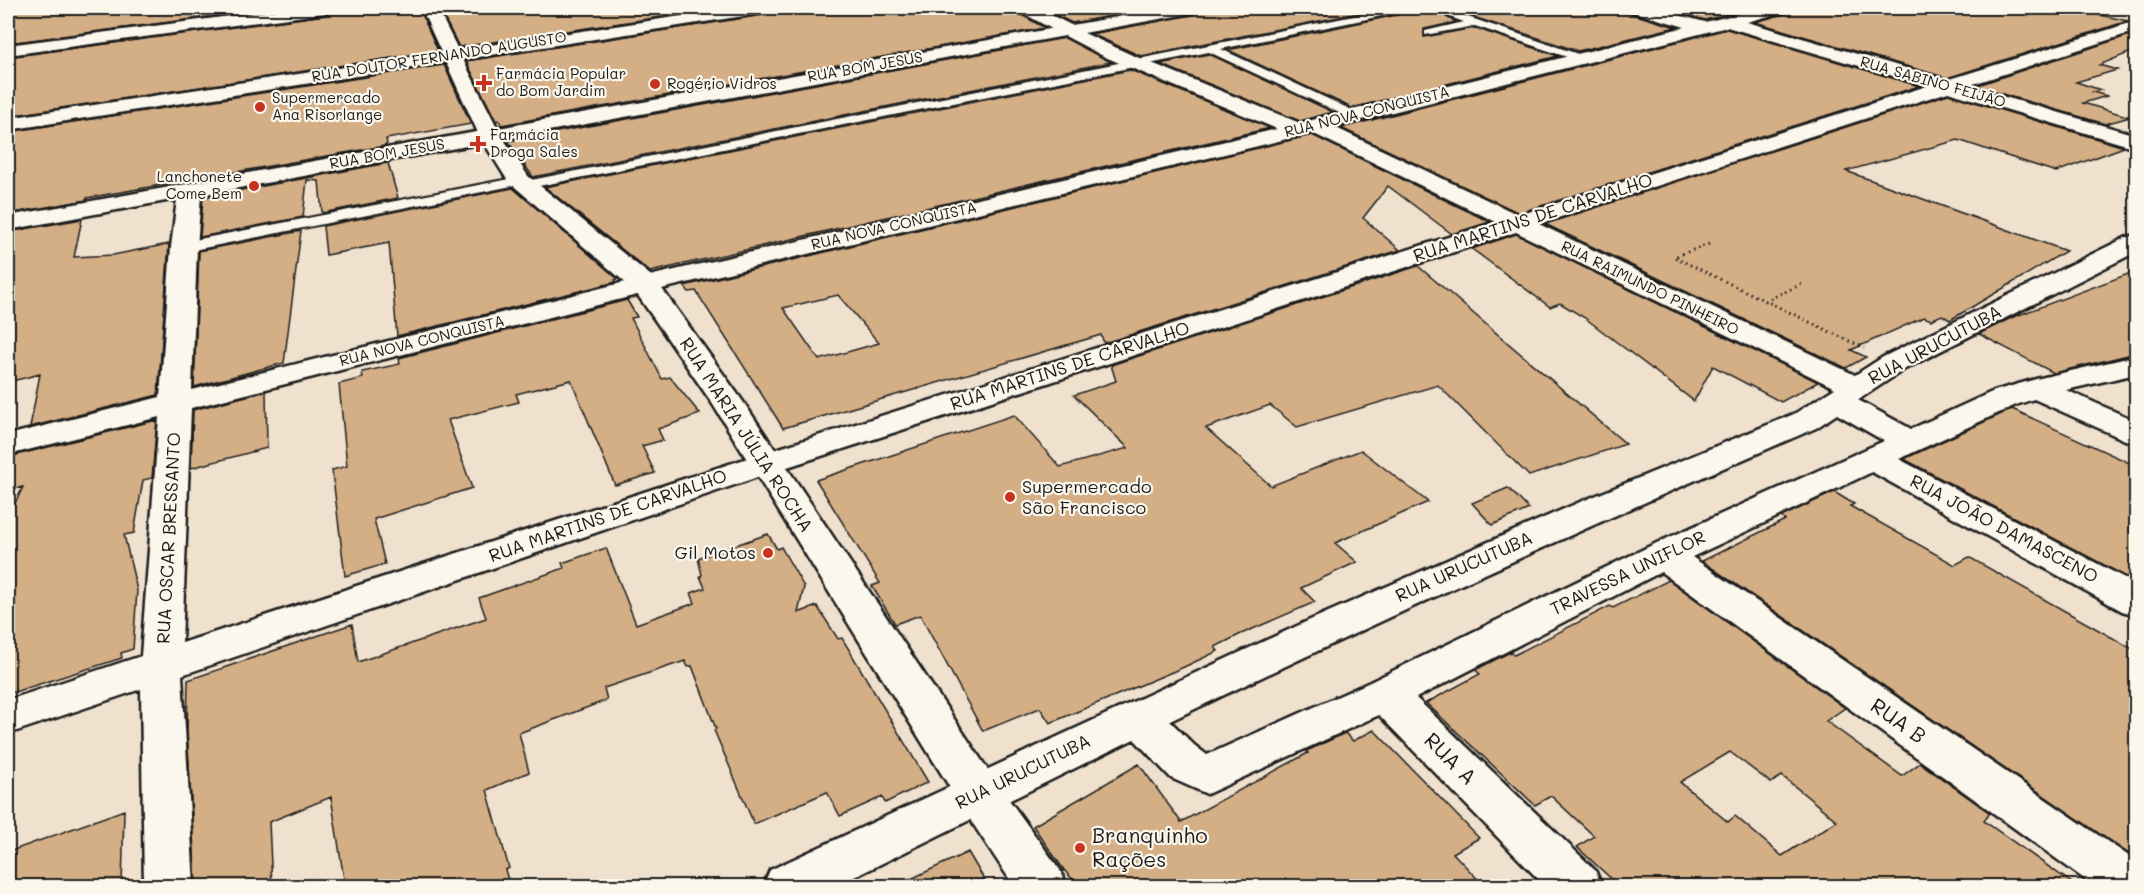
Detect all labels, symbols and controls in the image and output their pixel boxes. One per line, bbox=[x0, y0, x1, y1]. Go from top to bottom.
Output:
street label: RUA DOUTOR FERNANDO AUGUSTO bbox=[310, 26, 568, 86]
street label: RUA BOM JESUS bbox=[806, 46, 924, 86]
street label: RUA SABINO FEIJÃO bbox=[1858, 51, 2009, 111]
place label: Farmácia Popular do Bom Jardim bbox=[496, 63, 626, 100]
place label: Rogério Vidros bbox=[667, 73, 777, 93]
marker: Farmácia Popular do Bom Jardim bbox=[477, 76, 491, 90]
marker: Rogério Vidros bbox=[648, 77, 662, 91]
street label: RUA NOVA CONQUISTA bbox=[1282, 81, 1451, 141]
place label: Supermercado Ana Risorlange bbox=[272, 87, 382, 124]
marker: Supermercado Ana Risorlange bbox=[253, 100, 267, 114]
place label: Farmácia Droga Sales bbox=[490, 124, 578, 161]
street label: RUA BOM JESUS bbox=[328, 133, 446, 173]
marker: Farmácia Droga Sales bbox=[471, 137, 485, 151]
place label: Lanchonete Come Bem bbox=[157, 166, 242, 203]
street label: RUA MARTINS DE CARVALHO bbox=[1410, 167, 1655, 267]
marker: Lanchonete Come Bem bbox=[247, 179, 261, 193]
street label: RUA NOVA CONQUISTA bbox=[809, 196, 979, 254]
street label: RUA RAIMUNDO PINHEIRO bbox=[1558, 235, 1743, 339]
street label: RUA URUCUTUBA bbox=[1864, 299, 2005, 389]
street label: RUA NOVA CONQUISTA bbox=[337, 310, 506, 370]
street label: RUA MARTINS DE CARVALHO bbox=[947, 315, 1192, 415]
street label: RUA MARIA JÚLIA ROCHA bbox=[675, 332, 819, 536]
street label: RUA OSCAR BRESSANTO bbox=[150, 431, 186, 644]
street label: RUA MARTINS DE CARVALHO bbox=[485, 463, 730, 567]
street label: RUA JOÃO DAMASCENO bbox=[1906, 468, 2103, 588]
place label: Supermercado São Francisco bbox=[1022, 474, 1152, 519]
marker: Supermercado São Francisco bbox=[1003, 490, 1017, 504]
street label: TRAVESSA UNIFLOR bbox=[1546, 524, 1709, 620]
street label: RUA URUCUTUBA bbox=[1391, 525, 1536, 607]
place label: Gil Motos bbox=[675, 540, 756, 564]
marker: Gil Motos bbox=[761, 546, 775, 560]
street label: RUA B bbox=[1866, 691, 1932, 749]
street label: RUA A bbox=[1419, 726, 1483, 790]
street label: RUA URUCUTUBA bbox=[951, 728, 1094, 814]
place label: Branquinho Rações bbox=[1092, 821, 1208, 872]
marker: Branquinho Rações bbox=[1073, 841, 1087, 855]

